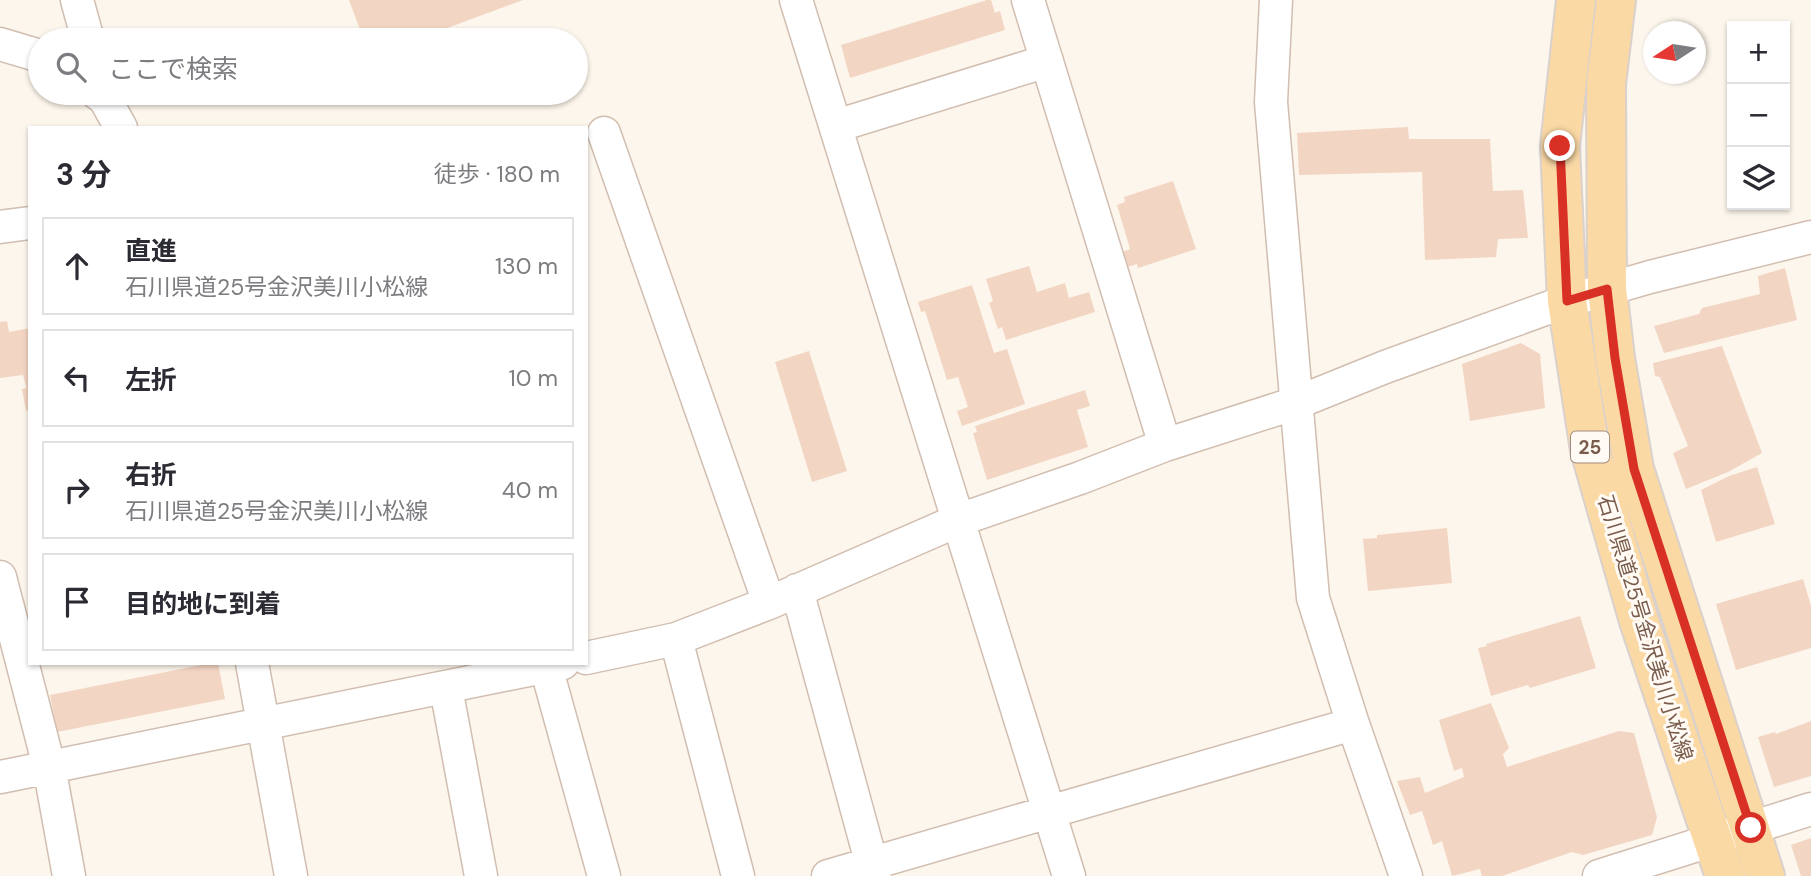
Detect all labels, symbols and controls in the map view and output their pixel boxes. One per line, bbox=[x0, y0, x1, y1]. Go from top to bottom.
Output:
north arrow bbox=[1643, 21, 1706, 84]
map controls bbox=[1727, 21, 1790, 210]
button: + bbox=[1727, 21, 1790, 84]
search box bbox=[28, 28, 588, 105]
icon: search bbox=[52, 48, 90, 86]
text: ここで検索 bbox=[108, 52, 238, 86]
button: − bbox=[1727, 84, 1790, 147]
route end bbox=[1544, 130, 1575, 161]
button: layers bbox=[1727, 147, 1790, 210]
text: 3 分 bbox=[56, 155, 111, 194]
text: 徒歩 · 180 m bbox=[434, 159, 560, 189]
text: 直進 bbox=[125, 234, 177, 268]
icon: ahead bbox=[58, 247, 96, 285]
text: 130 m bbox=[495, 251, 558, 281]
text: 石川県道25号金沢美川小松線 bbox=[125, 272, 428, 302]
icon: left bbox=[58, 359, 96, 397]
text: 左折 bbox=[125, 363, 177, 397]
text: 10 m bbox=[508, 363, 558, 393]
road number: 25 bbox=[1571, 432, 1609, 462]
text: 右折 bbox=[125, 458, 177, 492]
icon: right bbox=[58, 471, 96, 509]
text: 40 m bbox=[502, 475, 558, 505]
street label: 石川県道25号金沢美川小松線 bbox=[1591, 492, 1699, 764]
text: 石川県道25号金沢美川小松線 bbox=[125, 496, 428, 526]
icon: arrive bbox=[58, 583, 96, 621]
text: 目的地に到着 bbox=[125, 587, 281, 621]
route start bbox=[1735, 812, 1766, 843]

